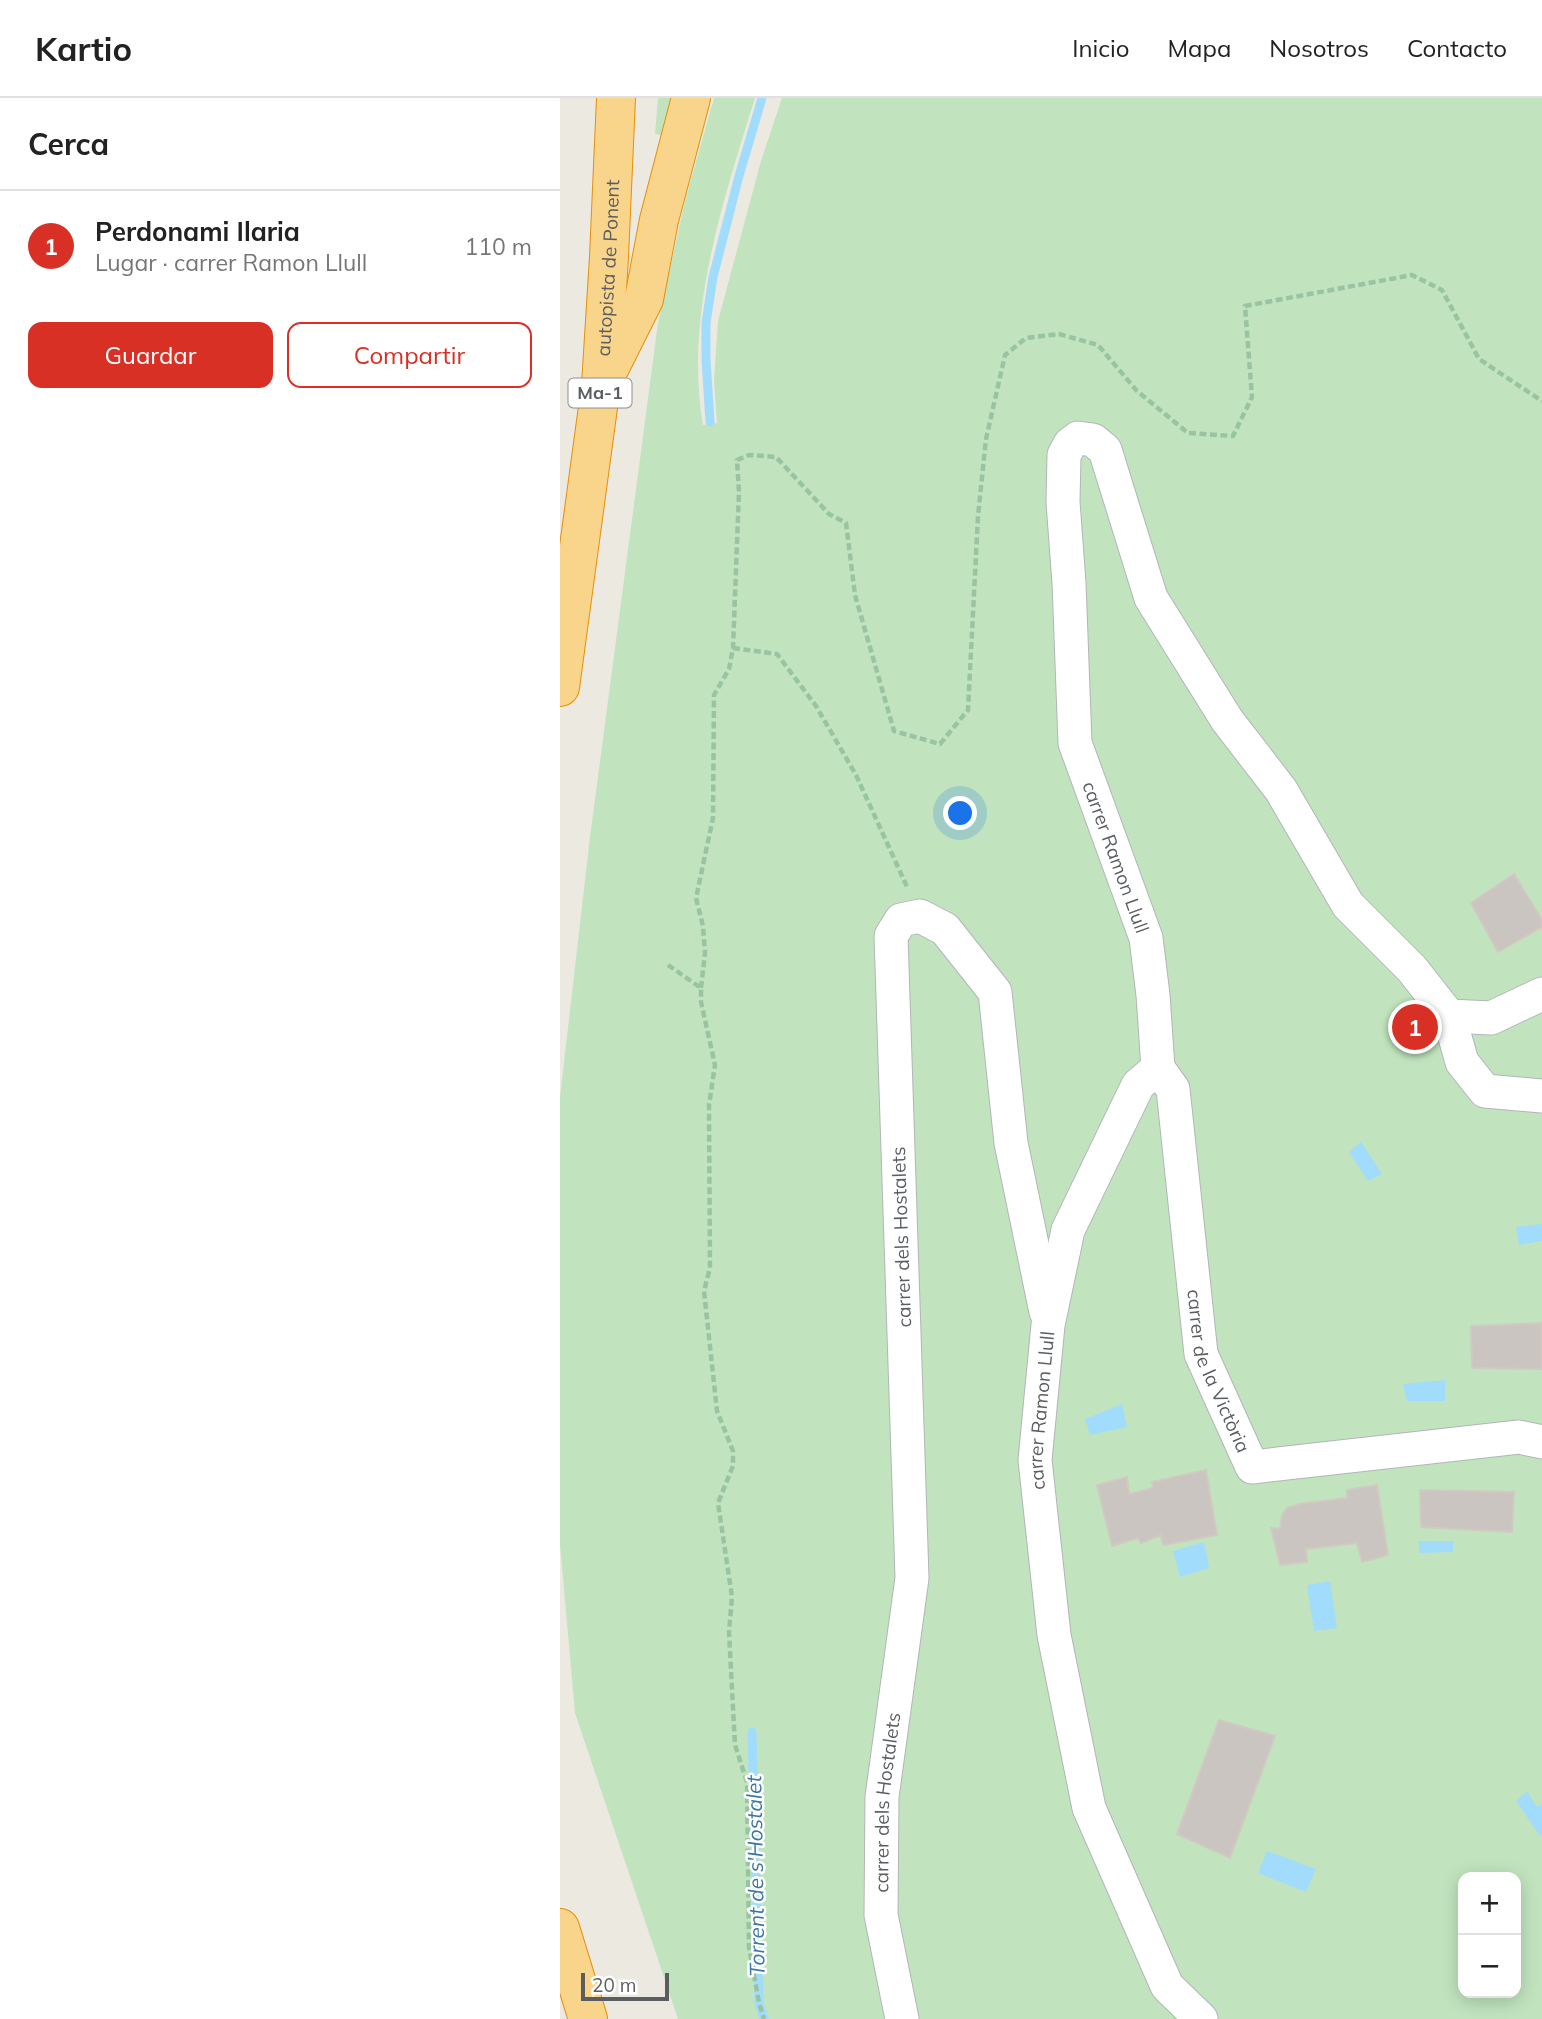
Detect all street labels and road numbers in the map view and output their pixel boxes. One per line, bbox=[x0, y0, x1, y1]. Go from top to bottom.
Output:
street label: autopista de Ponent bbox=[591, 179, 624, 357]
road number: Ma-1 bbox=[568, 379, 632, 408]
street label: carrer Ramon Llull bbox=[1077, 778, 1155, 936]
street label: carrer dels Hostalets bbox=[886, 1146, 916, 1328]
street label: carrer de la Victòria bbox=[1182, 1288, 1256, 1456]
street label: carrer Ramon Llull bbox=[1023, 1330, 1059, 1491]
street label: carrer dels Hostalets bbox=[869, 1711, 905, 1893]

